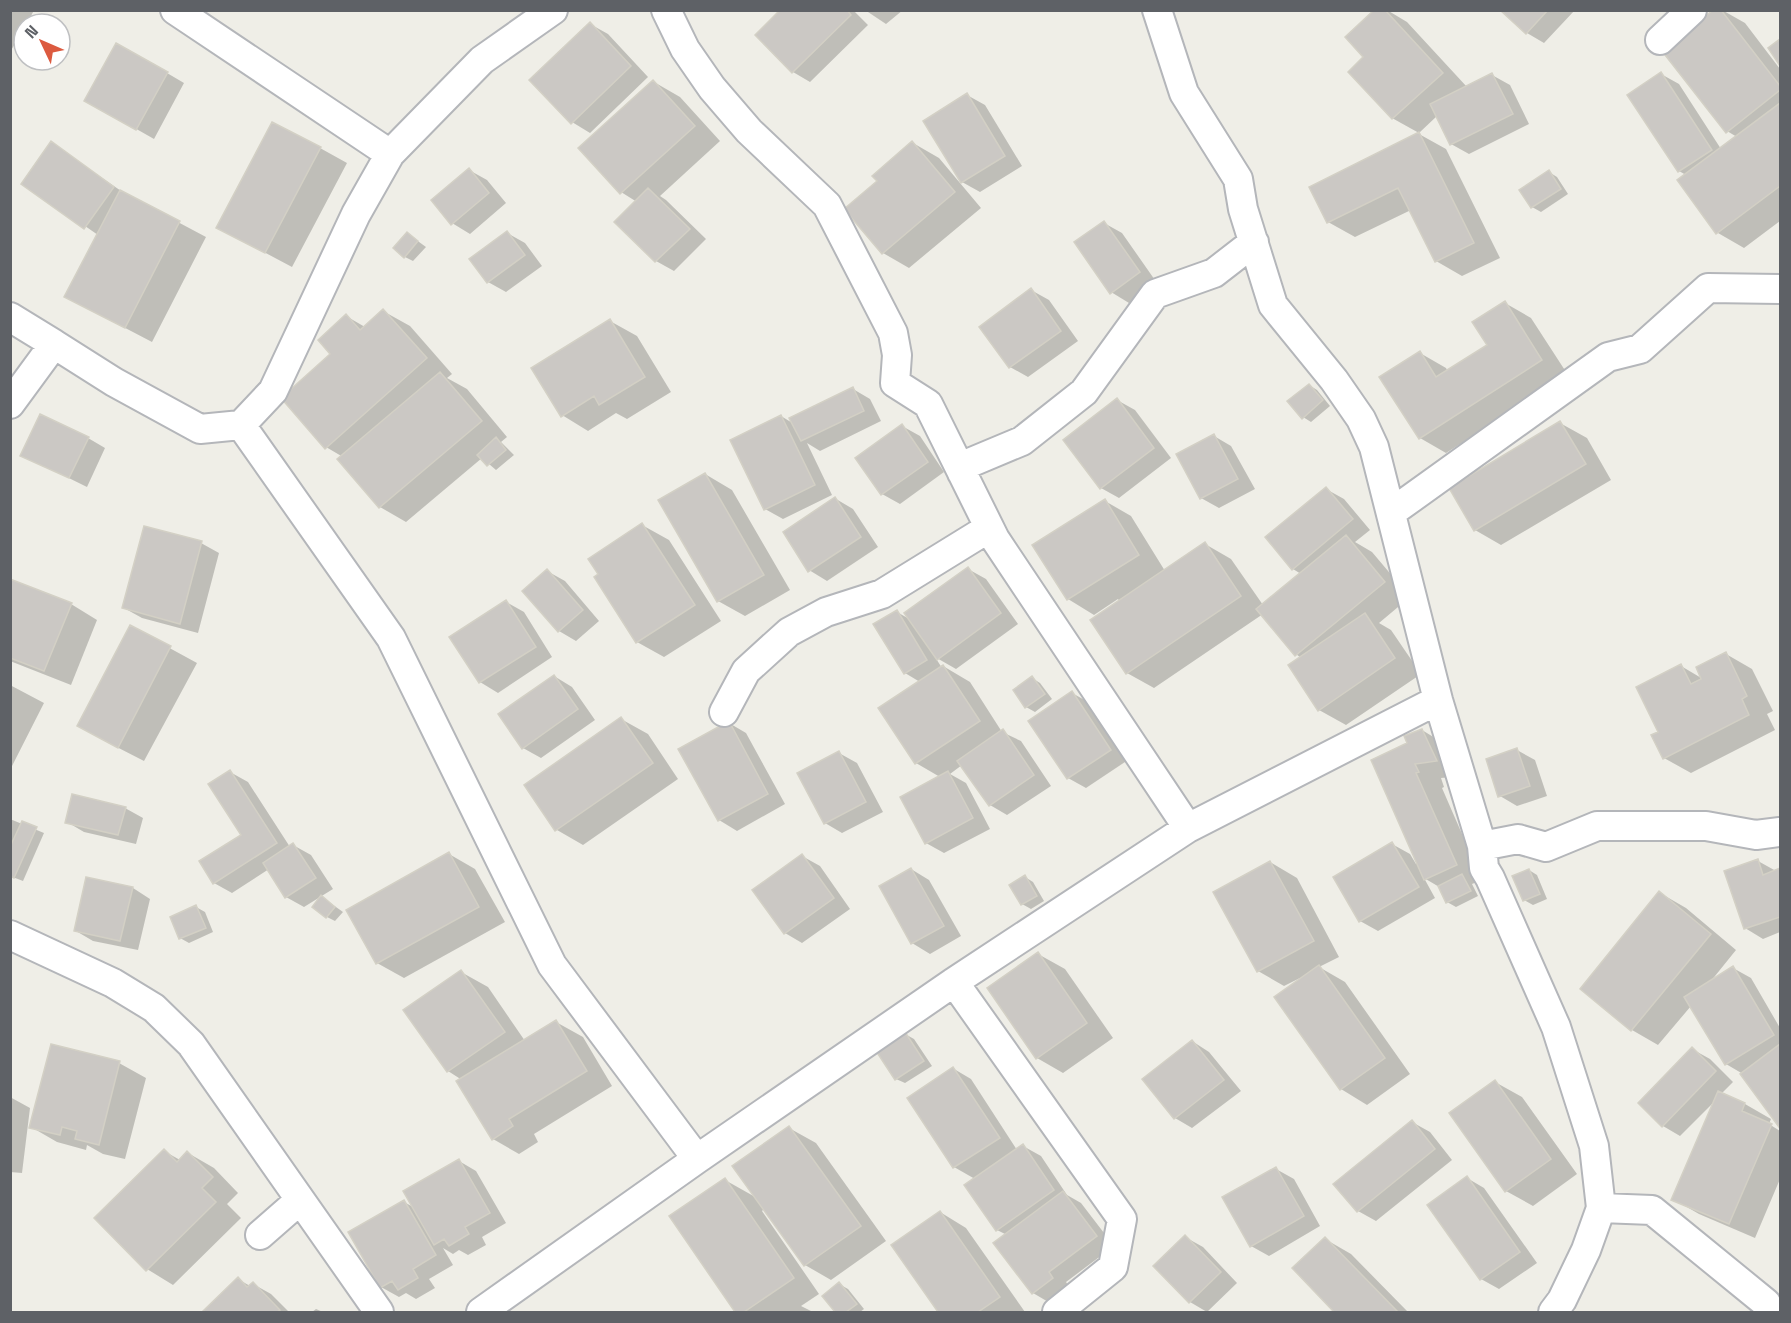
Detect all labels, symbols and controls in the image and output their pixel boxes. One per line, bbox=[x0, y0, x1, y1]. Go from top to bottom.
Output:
north arrow bbox=[12, 12, 72, 72]
text: N bbox=[20, 21, 43, 43]

